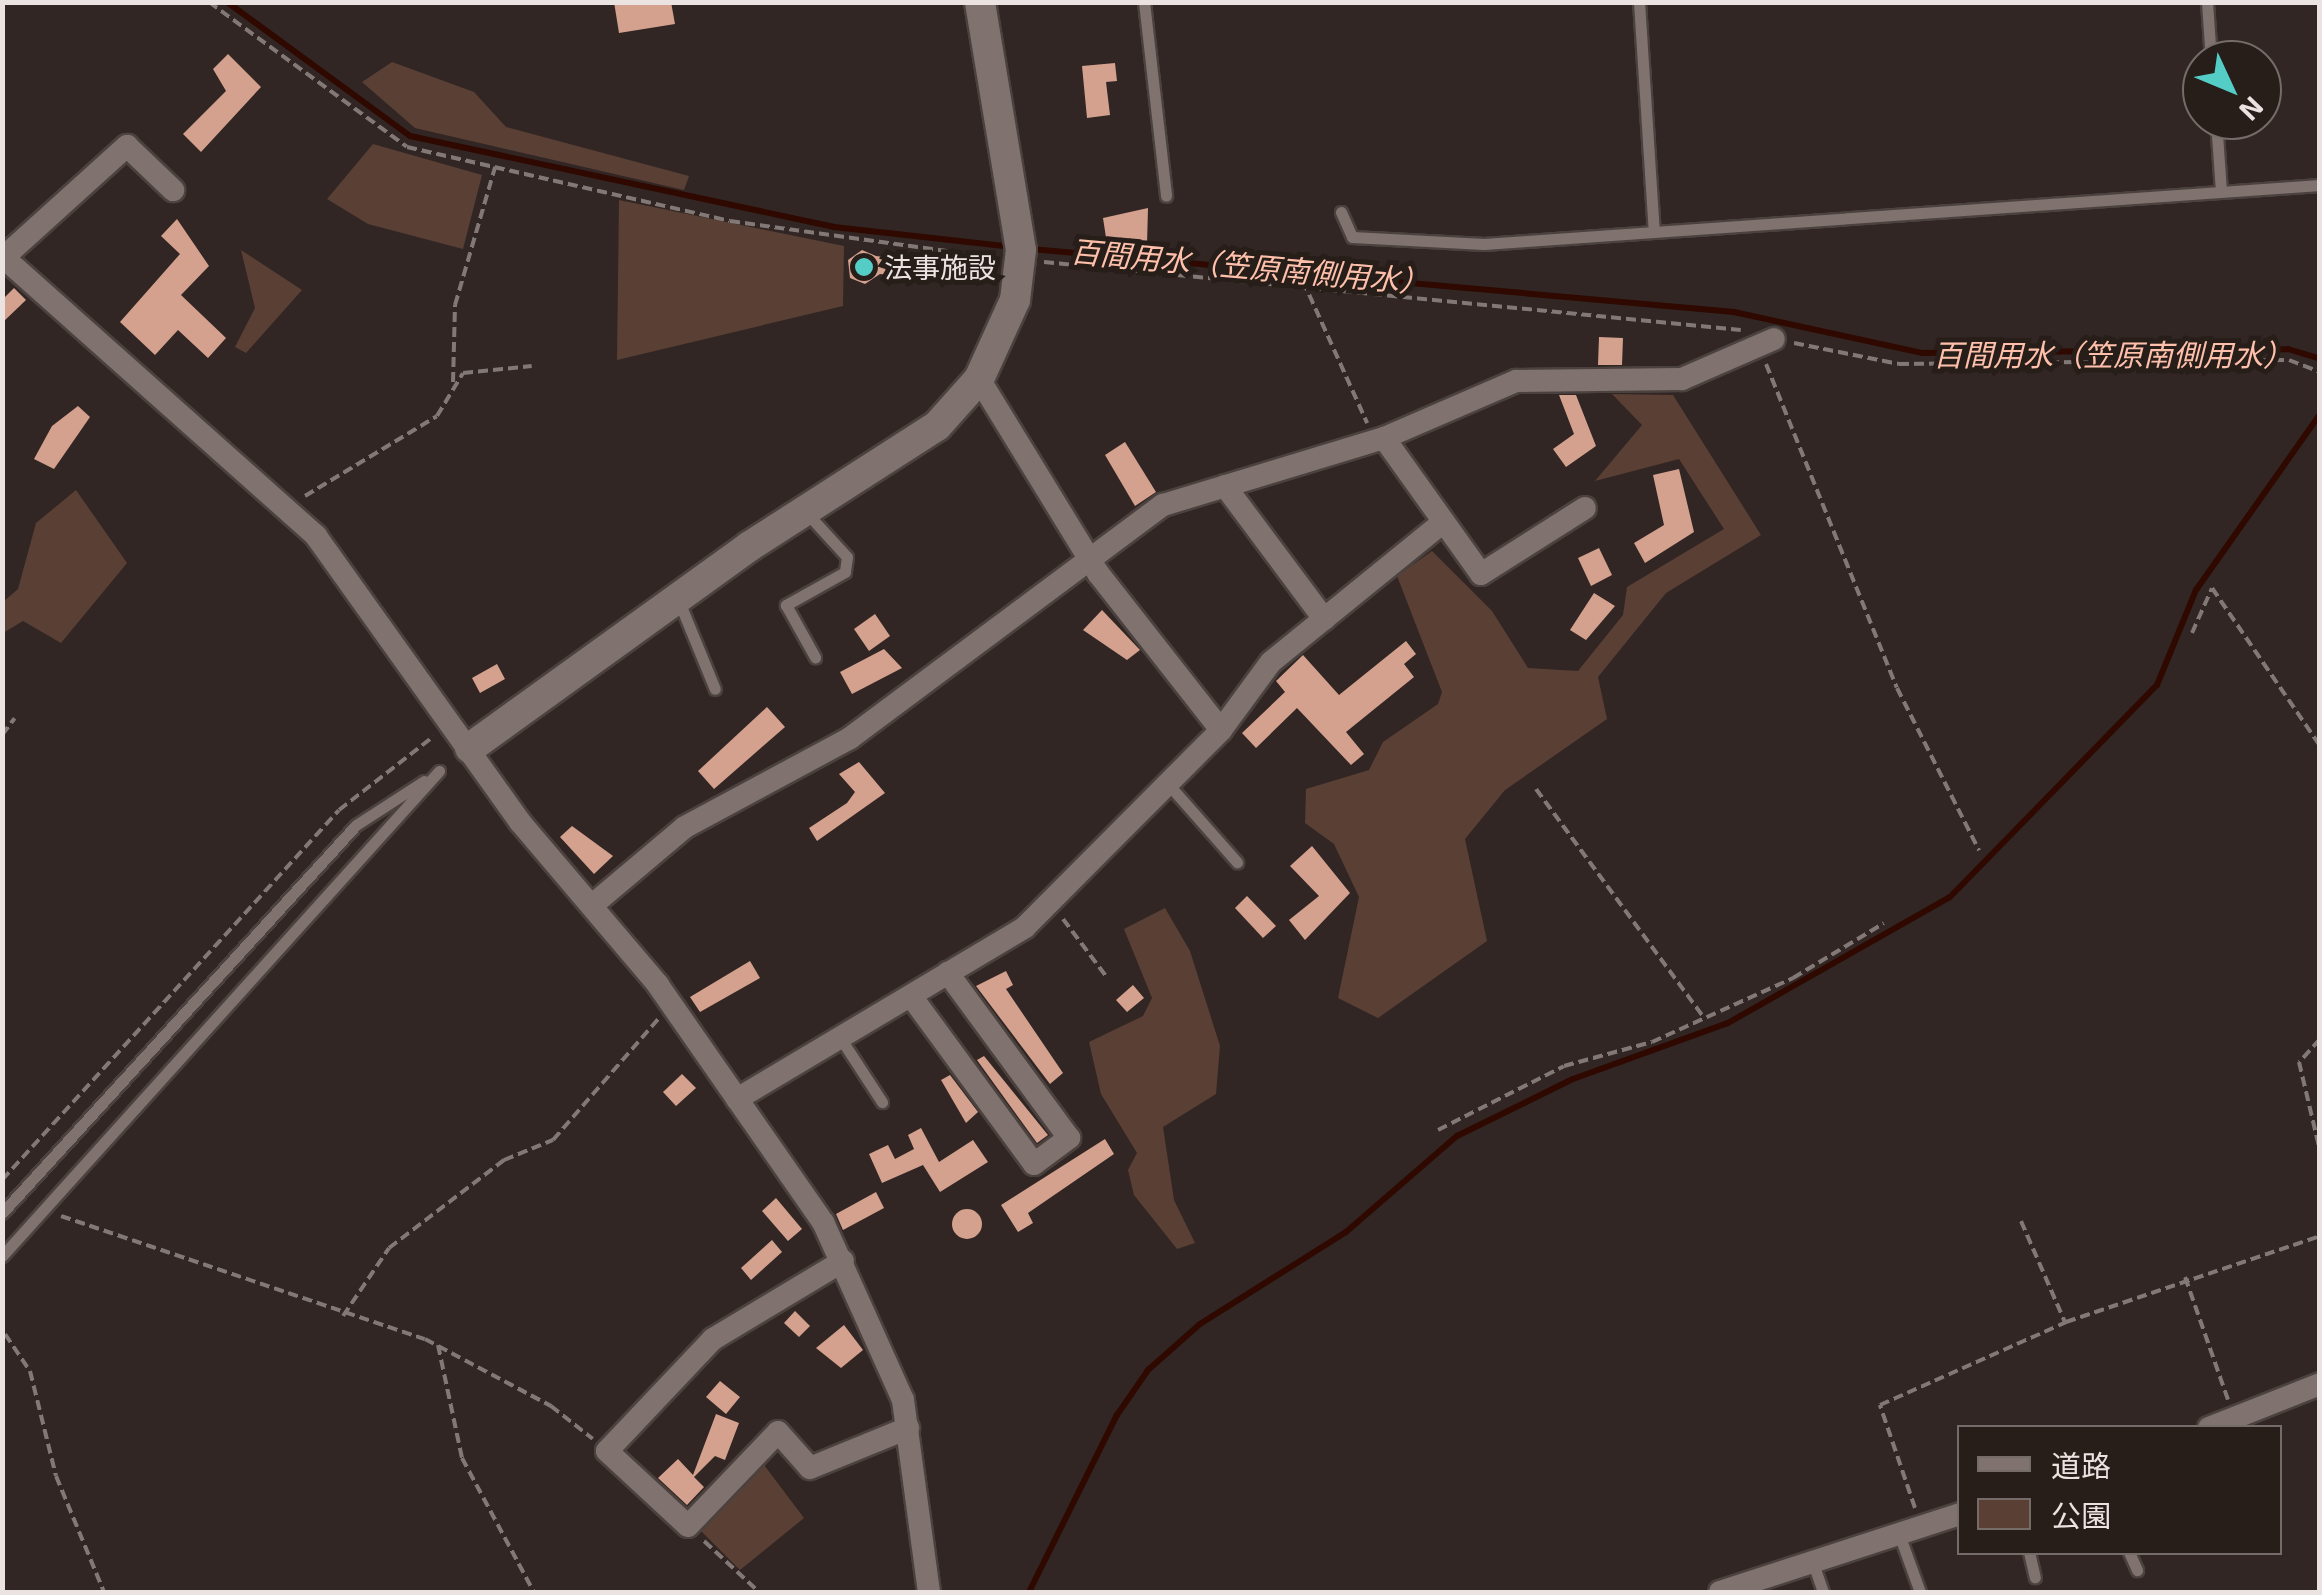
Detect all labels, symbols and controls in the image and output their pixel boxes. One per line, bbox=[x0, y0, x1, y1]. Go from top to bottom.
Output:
north arrow bbox=[2182, 40, 2282, 140]
text: N bbox=[2233, 90, 2271, 129]
water label: 百間用水（笠原南側用水） bbox=[1069, 232, 1431, 300]
place label: 法事施設 bbox=[884, 250, 996, 284]
marker: 法事施設 bbox=[853, 256, 875, 278]
water label: 百間用水（笠原南側用水） bbox=[1933, 336, 2293, 372]
legend bbox=[1957, 1425, 2282, 1555]
text: 道路 bbox=[2051, 1447, 2111, 1483]
text: 公園 bbox=[2051, 1497, 2111, 1533]

